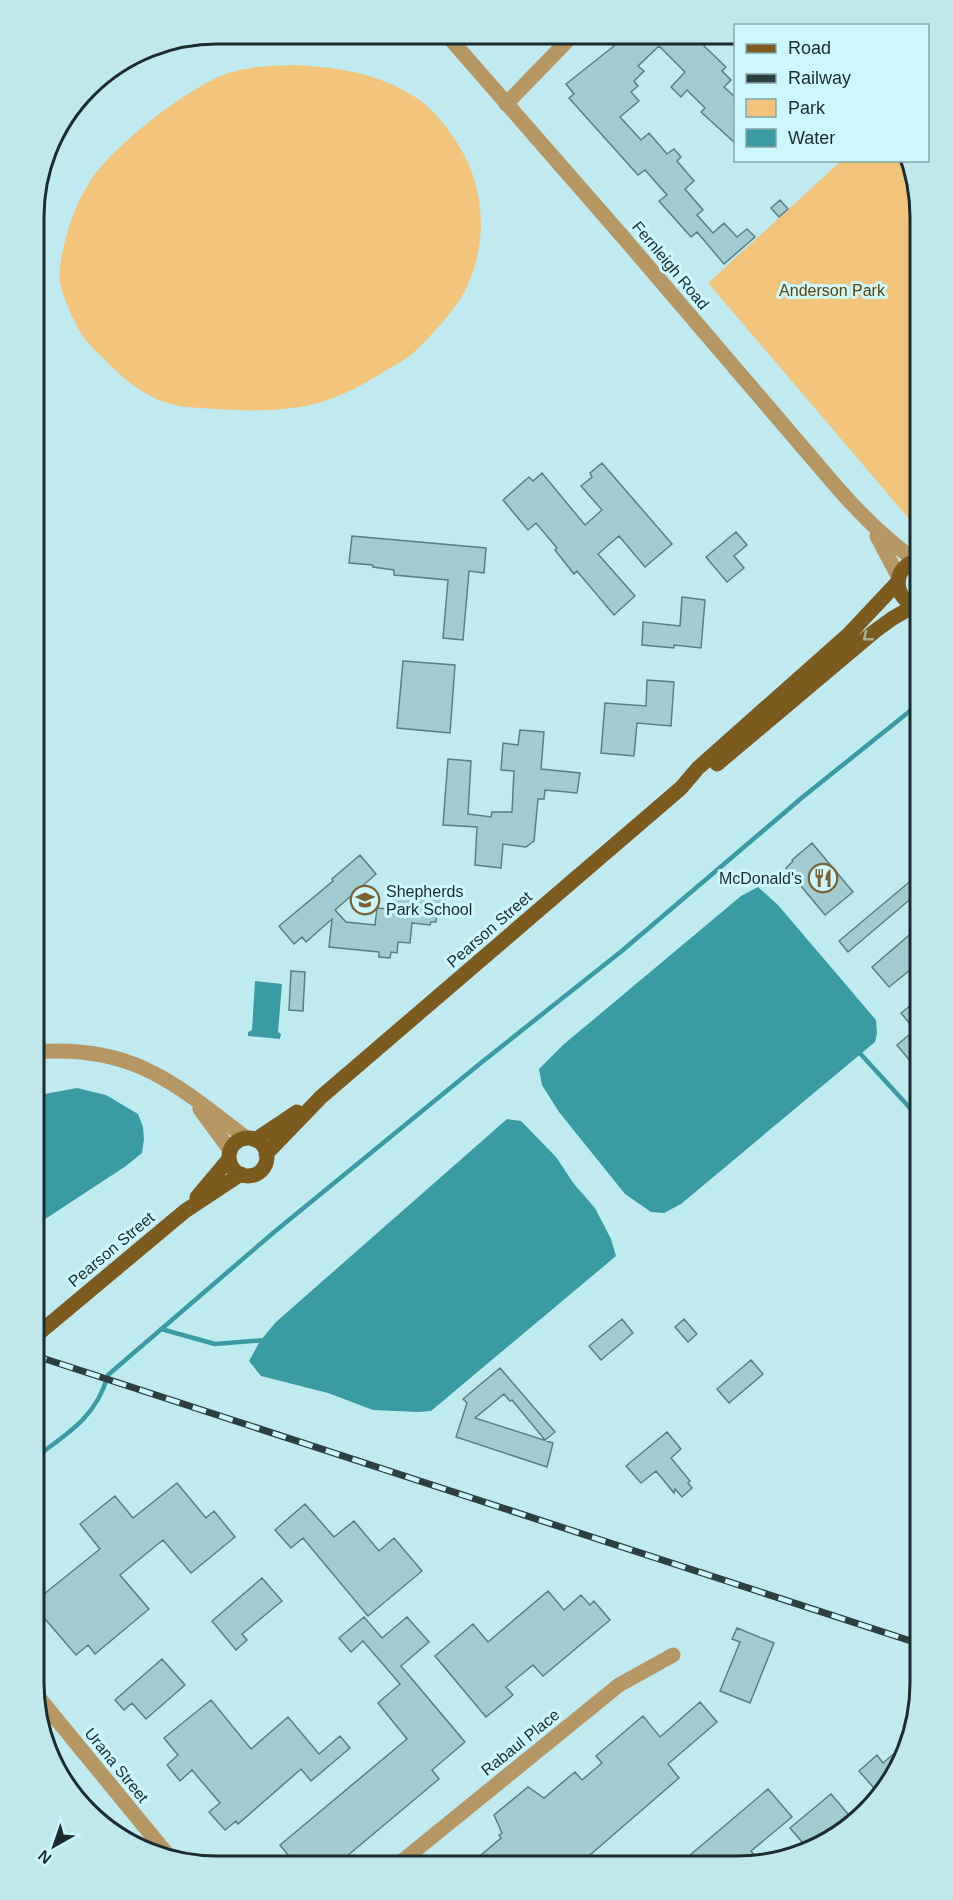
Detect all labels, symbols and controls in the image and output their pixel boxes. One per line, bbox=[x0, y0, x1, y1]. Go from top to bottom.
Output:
legend bbox=[734, 24, 929, 162]
text: Road bbox=[788, 38, 831, 58]
text: Railway bbox=[788, 68, 851, 88]
text: Park bbox=[788, 98, 826, 118]
text: Water bbox=[788, 128, 835, 148]
street label: Fernleigh Road bbox=[629, 218, 712, 313]
park label: Anderson Park bbox=[779, 282, 886, 299]
one-way arrow bbox=[863, 630, 874, 641]
restaurant icon: McDonald's bbox=[807, 862, 839, 894]
place label: McDonald's bbox=[719, 870, 802, 887]
place label: Shepherds Park School bbox=[386, 883, 472, 918]
school or university icon: Shepherds Park School bbox=[349, 884, 381, 916]
street label: Pearson Street bbox=[443, 888, 536, 971]
street label: Pearson Street bbox=[65, 1208, 158, 1290]
street label: Rabaul Place bbox=[478, 1706, 563, 1779]
street label: Urana Street bbox=[81, 1725, 152, 1806]
north arrow bbox=[24, 1816, 84, 1876]
text: N bbox=[35, 1847, 55, 1867]

